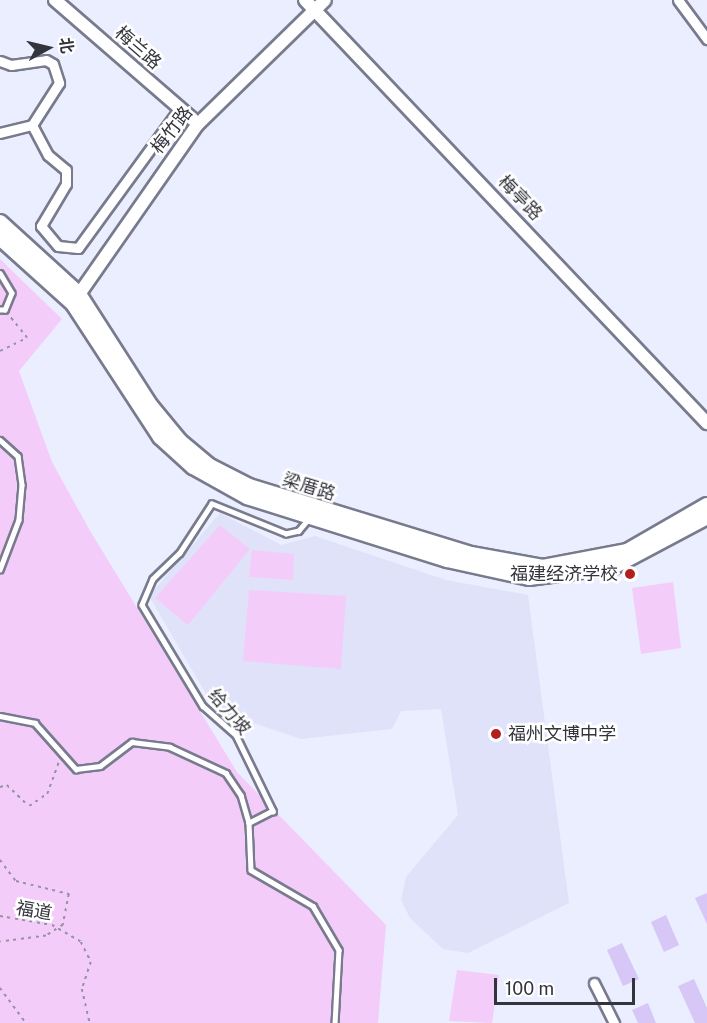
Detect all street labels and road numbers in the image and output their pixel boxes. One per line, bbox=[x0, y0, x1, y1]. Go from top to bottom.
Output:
street label: 梅兰路 bbox=[111, 22, 165, 74]
street label: 梅竹路 bbox=[147, 102, 197, 158]
street label: 梅亭路 bbox=[493, 171, 547, 225]
street label: 梁厝路 bbox=[280, 469, 338, 505]
street label: 给力坡 bbox=[203, 685, 255, 739]
street label: 福道 bbox=[14, 897, 54, 925]

